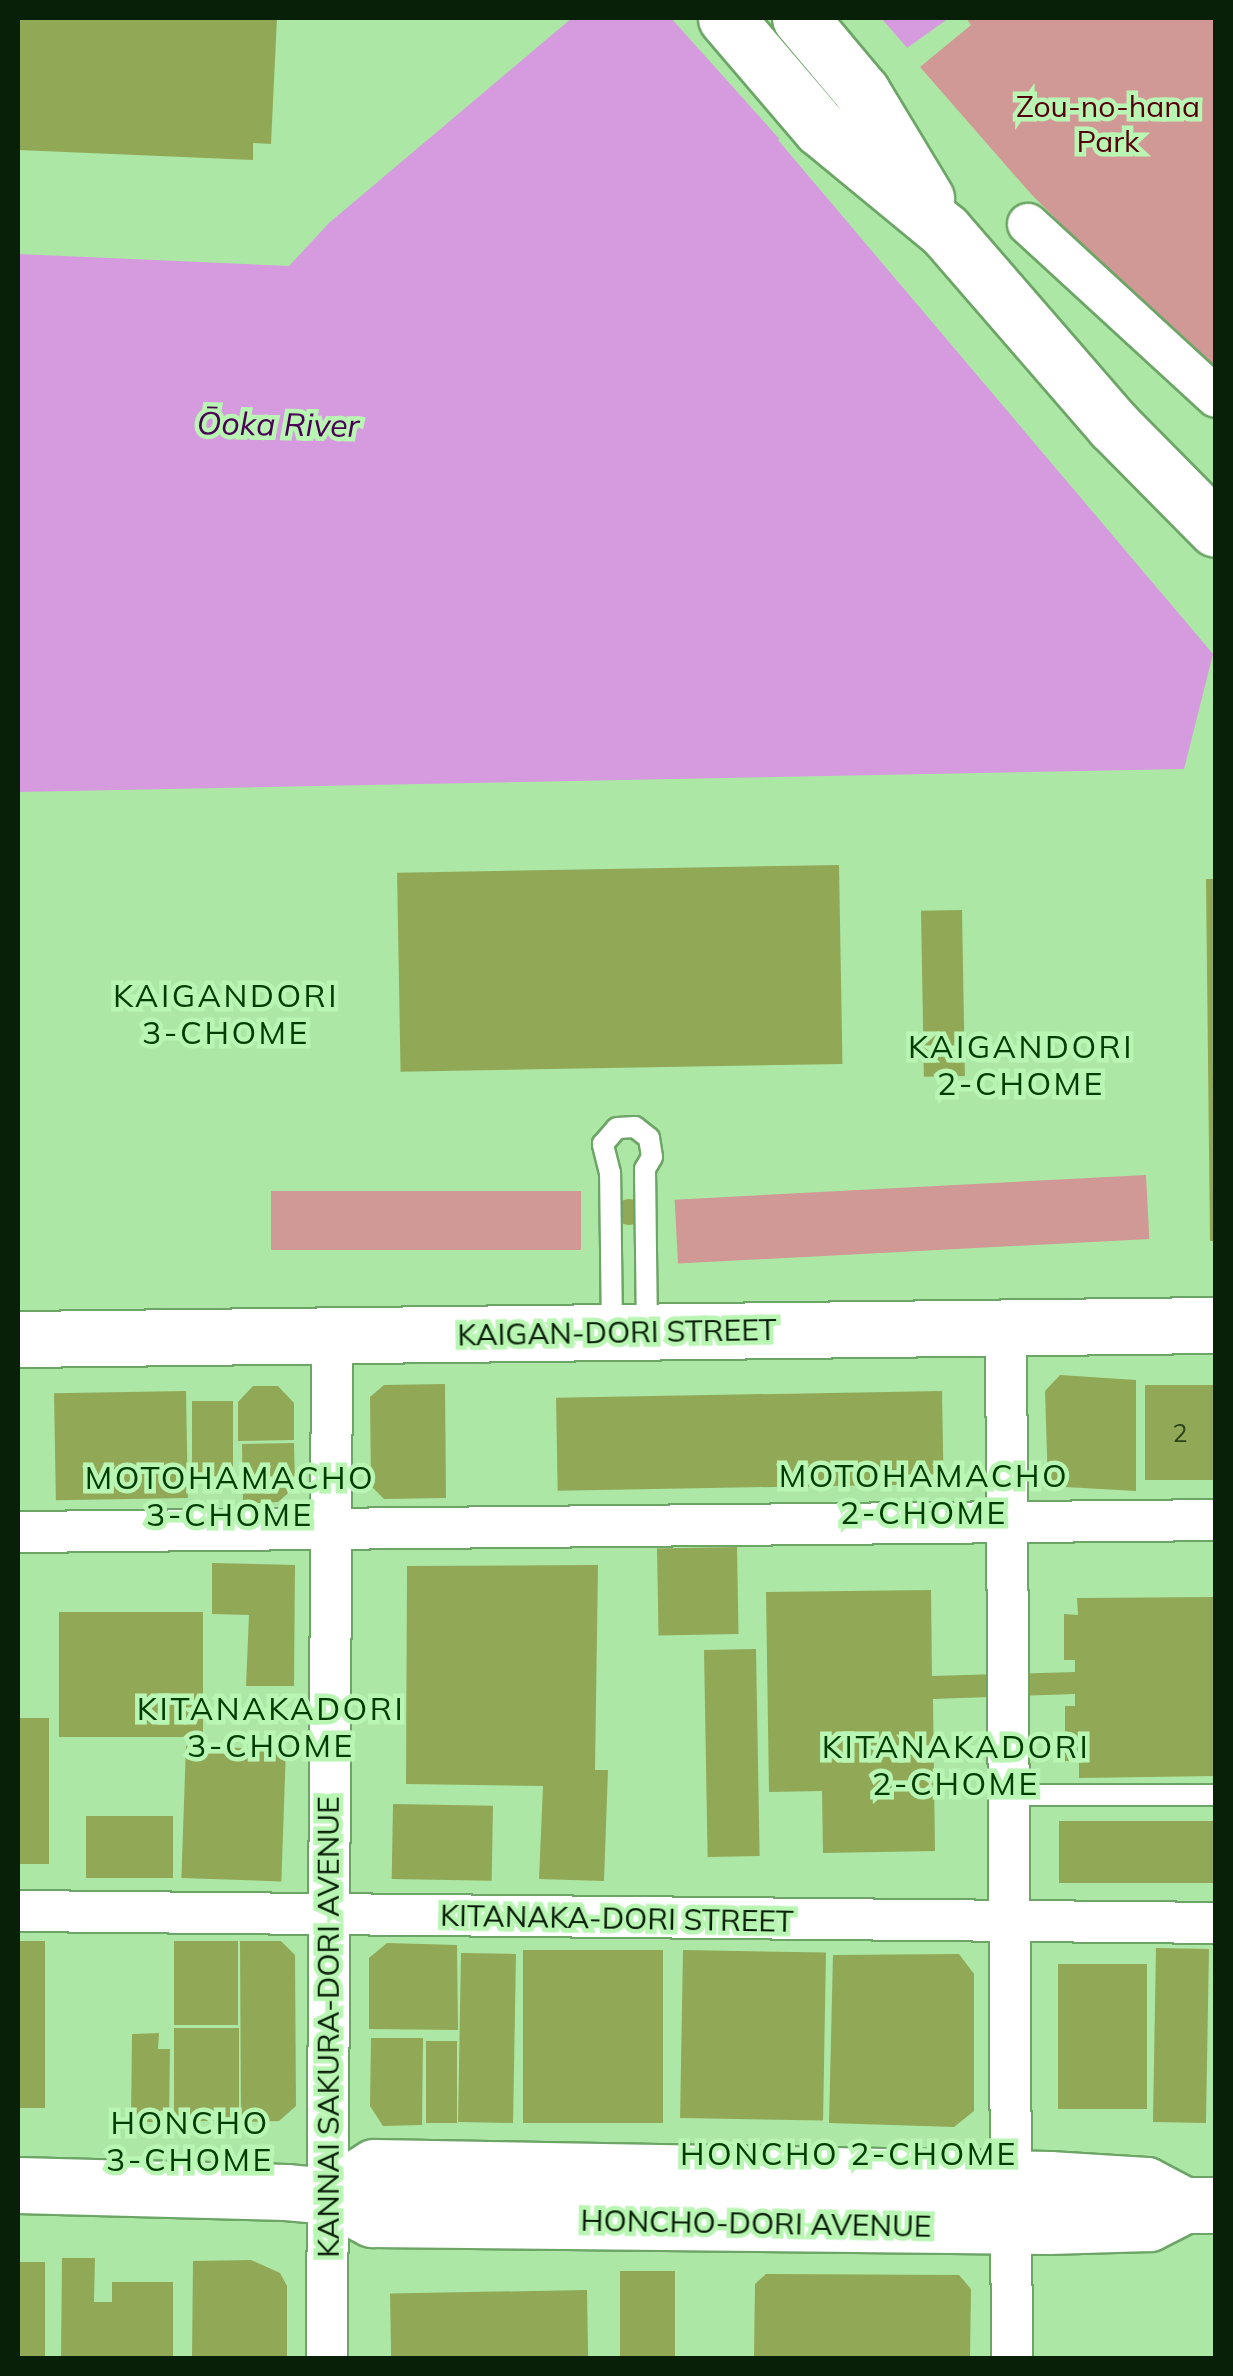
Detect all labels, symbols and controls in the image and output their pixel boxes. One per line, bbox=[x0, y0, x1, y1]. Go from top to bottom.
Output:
park label: Zou-no-hana Park bbox=[1016, 88, 1200, 158]
water label: Ōoka River bbox=[196, 403, 360, 445]
district label: KAIGANDORI 3-CHOME bbox=[113, 977, 339, 1052]
district label: KAIGANDORI 2-CHOME bbox=[908, 1028, 1134, 1103]
street label: KAIGAN-DORI STREET bbox=[457, 1311, 777, 1353]
house number: 2 bbox=[1173, 1418, 1187, 1448]
district label: MOTOHAMACHO 2-CHOME bbox=[779, 1457, 1069, 1532]
district label: MOTOHAMACHO 3-CHOME bbox=[85, 1459, 375, 1534]
district label: KITANAKADORI 3-CHOME bbox=[137, 1690, 405, 1765]
district label: KITANAKADORI 2-CHOME bbox=[822, 1728, 1090, 1803]
street label: KANNAI SAKURA-DORI AVENUE bbox=[310, 1796, 346, 2258]
street label: KITANAKA-DORI STREET bbox=[440, 1897, 794, 1939]
district label: HONCHO 3-CHOME bbox=[106, 2104, 274, 2179]
district label: HONCHO 2-CHOME bbox=[680, 2134, 1018, 2172]
street label: HONCHO-DORI AVENUE bbox=[580, 2202, 932, 2244]

